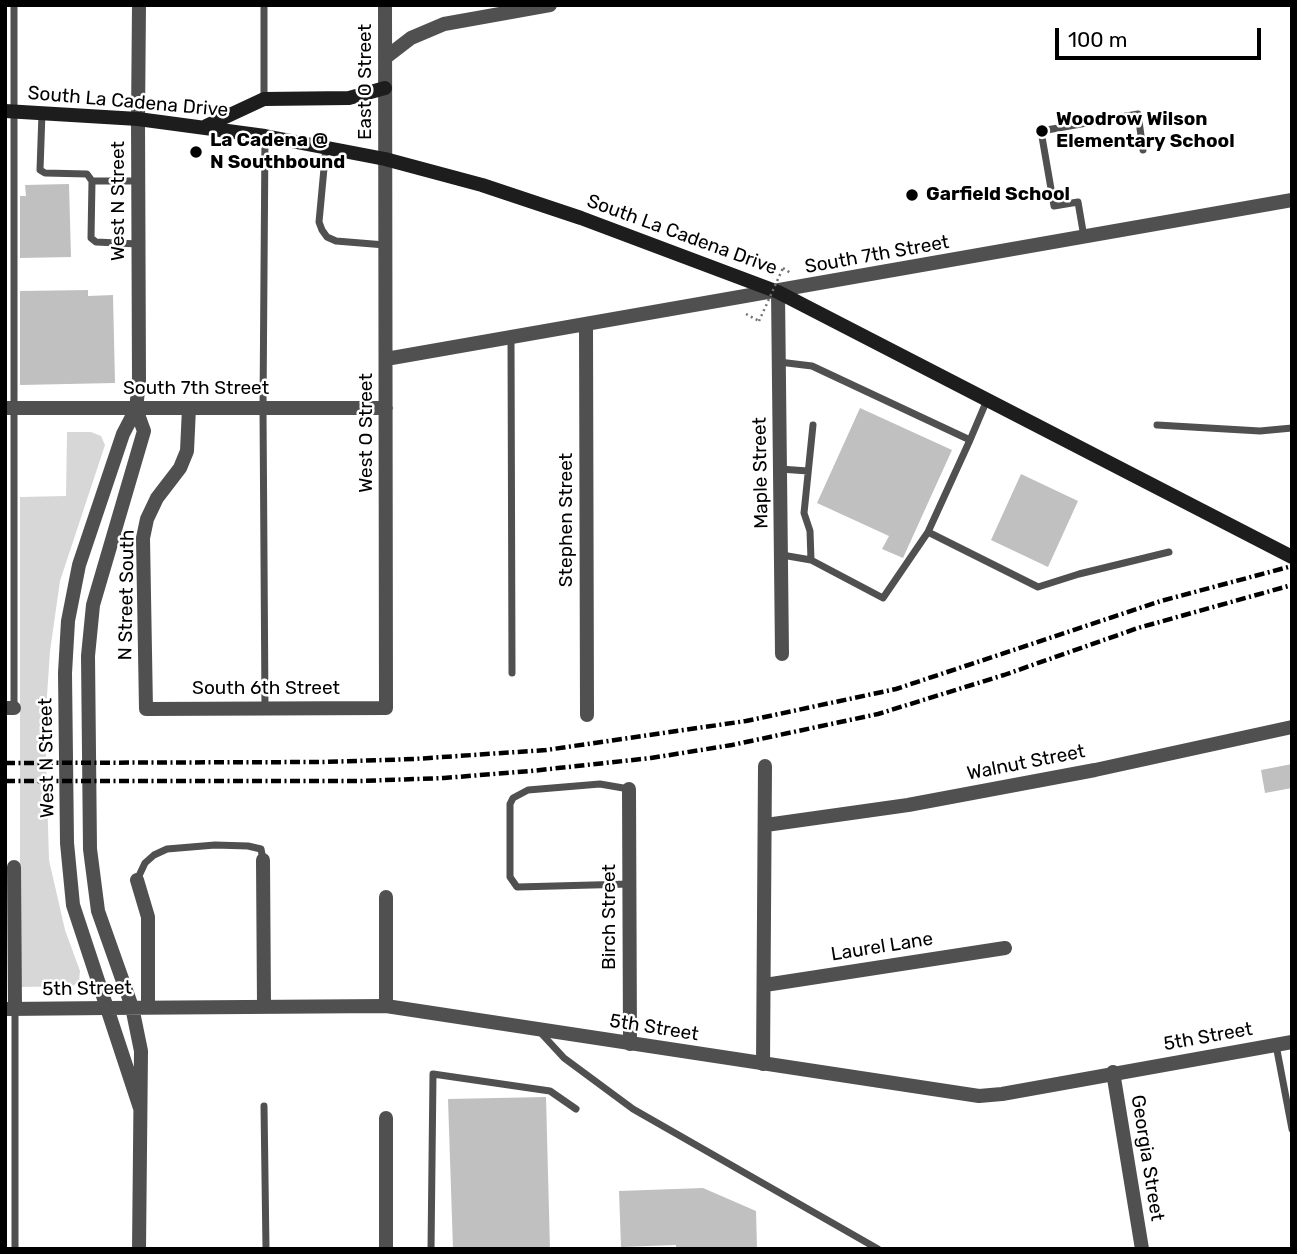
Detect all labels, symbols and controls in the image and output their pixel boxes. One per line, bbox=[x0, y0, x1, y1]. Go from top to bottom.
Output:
scale bar bbox=[1059, 14, 1266, 58]
street label: East O Street bbox=[355, 24, 377, 140]
text: 100 m bbox=[1068, 27, 1127, 52]
street label: South La Cadena Drive bbox=[27, 82, 229, 122]
place label: Woodrow Wilson Elementary School bbox=[1056, 109, 1235, 153]
marker: Woodrow Wilson Elementary School bbox=[1034, 123, 1050, 139]
place label: La Cadena @ N Southbound bbox=[210, 130, 345, 174]
street label: West N Street bbox=[108, 141, 130, 261]
marker: La Cadena @ N Southbound bbox=[188, 144, 204, 160]
place label: Garfield School bbox=[926, 184, 1070, 206]
marker: Garfield School bbox=[904, 187, 920, 203]
street label: South La Cadena Drive bbox=[584, 190, 780, 280]
street label: South 7th Street bbox=[803, 231, 951, 279]
street label: West O Street bbox=[356, 373, 378, 493]
street label: South 7th Street bbox=[123, 378, 269, 400]
street label: Maple Street bbox=[749, 417, 773, 529]
street label: Stephen Street bbox=[556, 453, 578, 587]
street label: N Street South bbox=[114, 530, 140, 660]
street label: South 6th Street bbox=[192, 678, 340, 700]
street label: West N Street bbox=[35, 698, 59, 818]
street label: Walnut Street bbox=[965, 740, 1087, 786]
street label: Birch Street bbox=[599, 864, 621, 970]
street label: Laurel Lane bbox=[829, 928, 935, 966]
street label: 5th Street bbox=[42, 977, 132, 1001]
street label: 5th Street bbox=[608, 1010, 700, 1046]
street label: 5th Street bbox=[1162, 1018, 1254, 1056]
street label: Georgia Street bbox=[1126, 1093, 1168, 1223]

